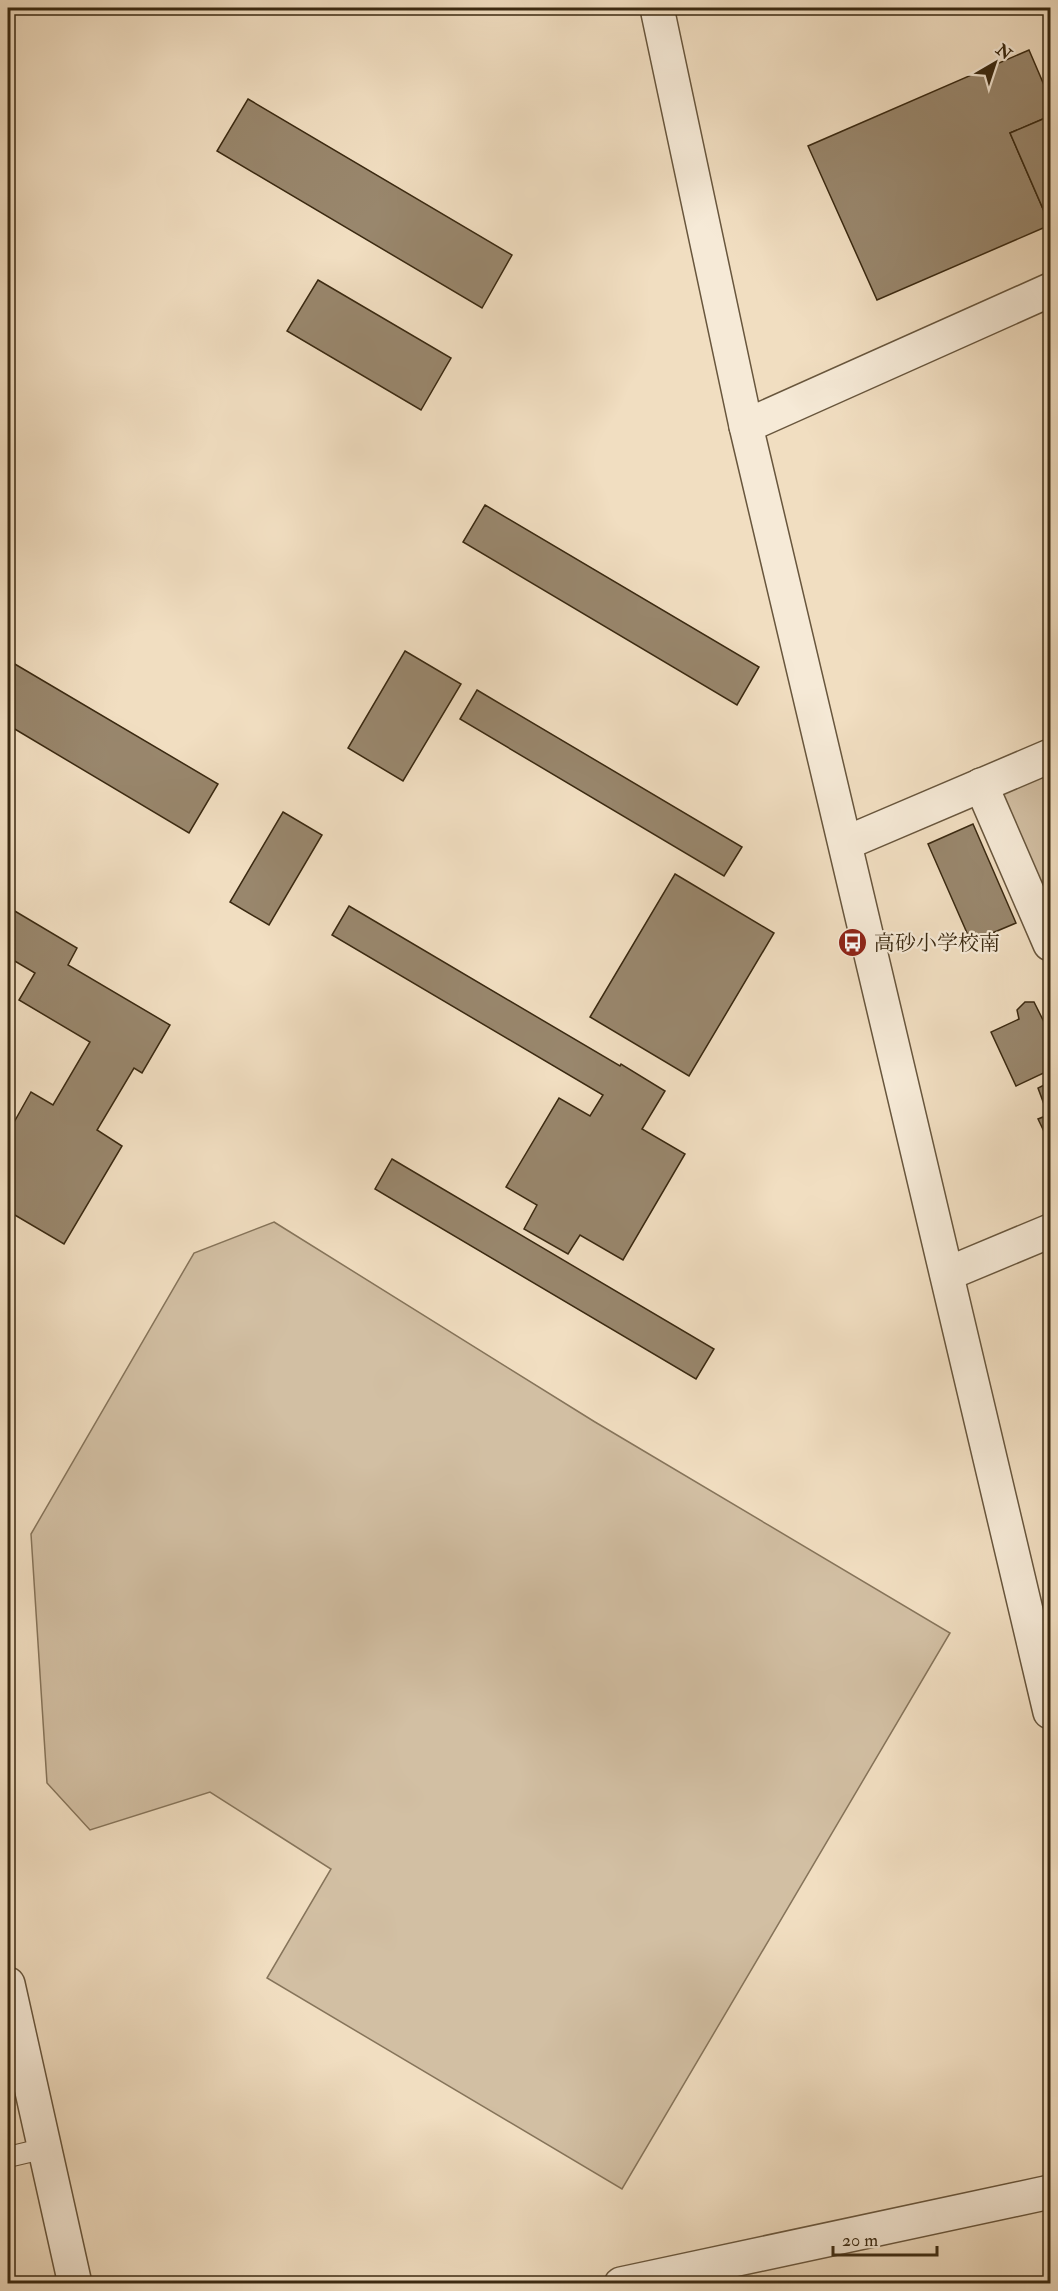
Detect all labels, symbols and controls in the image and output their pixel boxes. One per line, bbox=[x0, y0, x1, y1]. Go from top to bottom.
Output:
north arrow bbox=[965, 33, 1025, 93]
text: N bbox=[991, 39, 1016, 65]
bus stop icon: 高砂小学校南 bbox=[837, 927, 869, 959]
place label: 高砂小学校南 bbox=[874, 930, 1000, 957]
scale bar bbox=[833, 2219, 936, 2257]
text: 20 m bbox=[842, 2229, 878, 2252]

